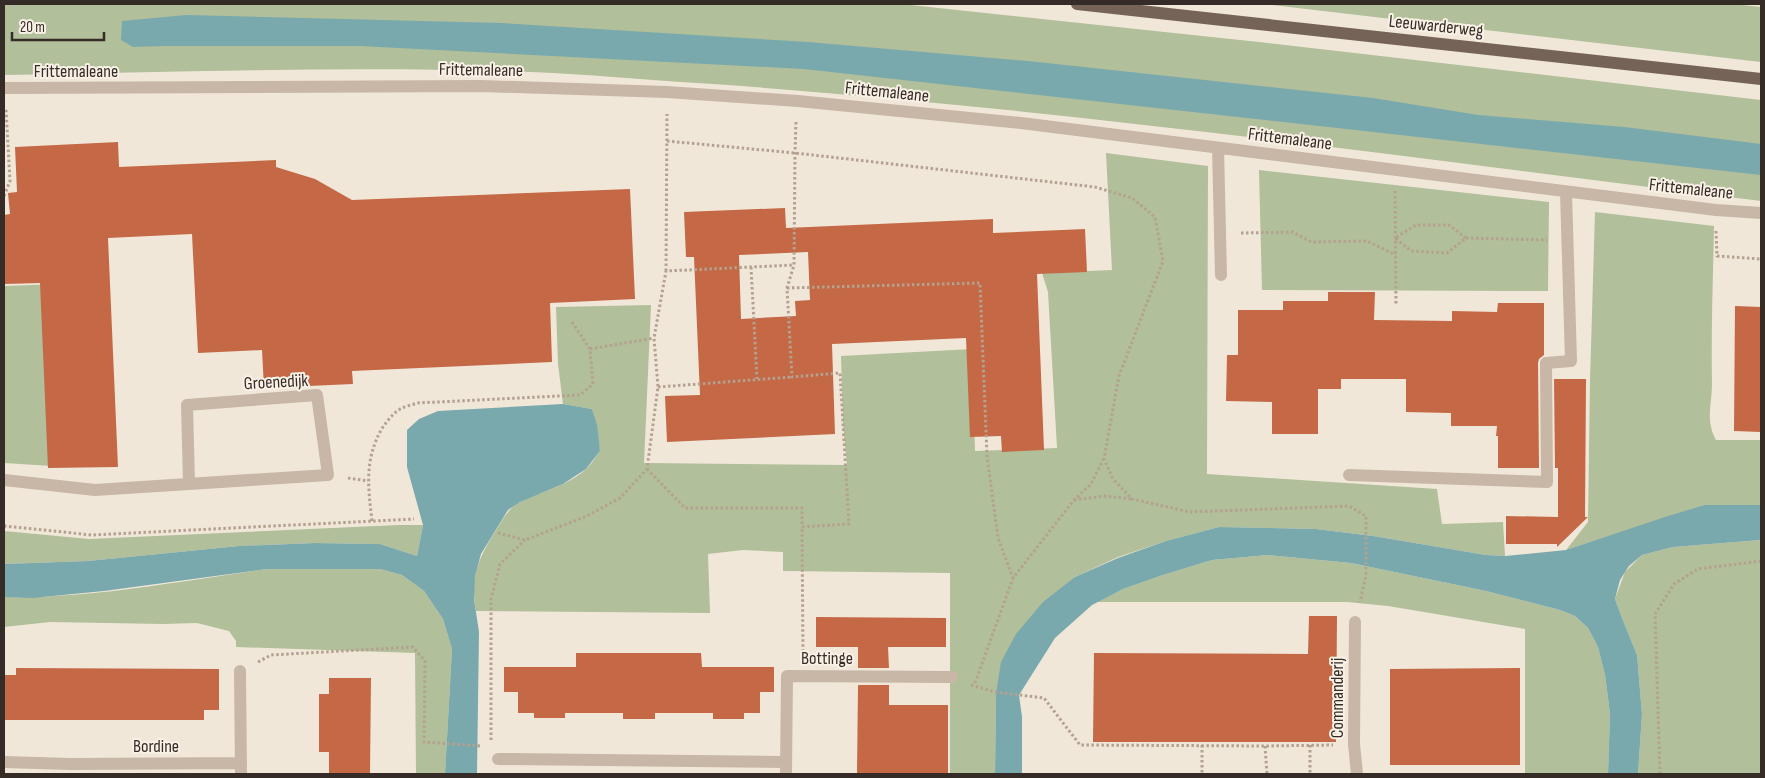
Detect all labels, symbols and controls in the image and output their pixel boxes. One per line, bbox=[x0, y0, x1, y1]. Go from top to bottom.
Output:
scale bar bbox=[12, 10, 105, 42]
street label: Leeuwarderweg bbox=[1388, 11, 1484, 41]
text: 20 m bbox=[20, 18, 45, 37]
street label: Frittemaleane bbox=[439, 59, 523, 81]
street label: Frittemaleane bbox=[34, 61, 118, 82]
street label: Frittemaleane bbox=[844, 77, 930, 107]
street label: Frittemaleane bbox=[1247, 123, 1333, 155]
street label: Frittemaleane bbox=[1648, 174, 1734, 204]
street label: Groenedijk bbox=[243, 370, 309, 394]
street label: Bottinge bbox=[801, 648, 853, 669]
street label: Commanderij bbox=[1327, 658, 1348, 738]
street label: Bordine bbox=[133, 736, 179, 757]

